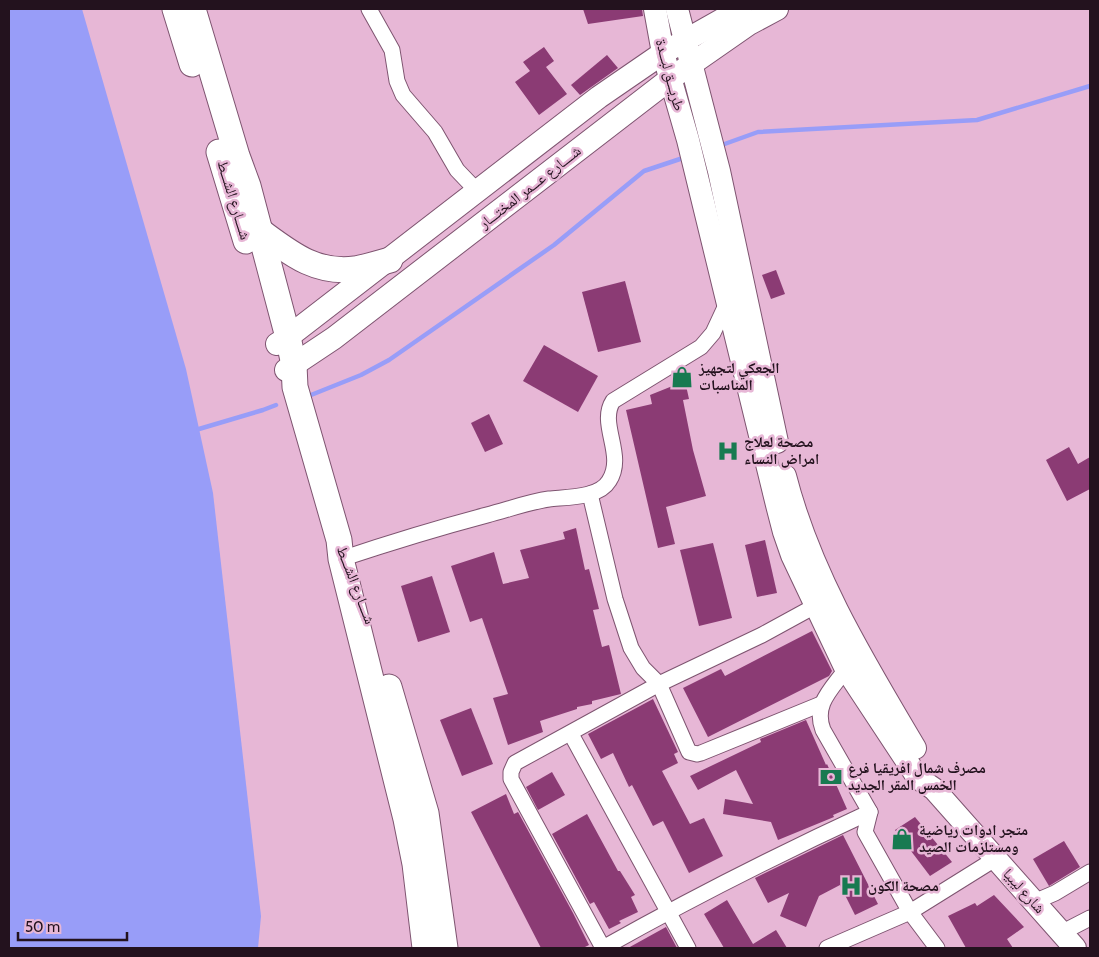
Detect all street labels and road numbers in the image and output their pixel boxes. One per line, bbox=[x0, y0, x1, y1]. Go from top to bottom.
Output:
street label: طريـــق لبـــدة bbox=[651, 37, 688, 113]
street label: شــــارع عـــمر المختـــار bbox=[475, 142, 585, 234]
street label: شــــارع الشـــط bbox=[212, 158, 255, 242]
street label: شــــارع الشـــط bbox=[332, 543, 379, 627]
street label: شارع ليبيا bbox=[998, 865, 1049, 918]

